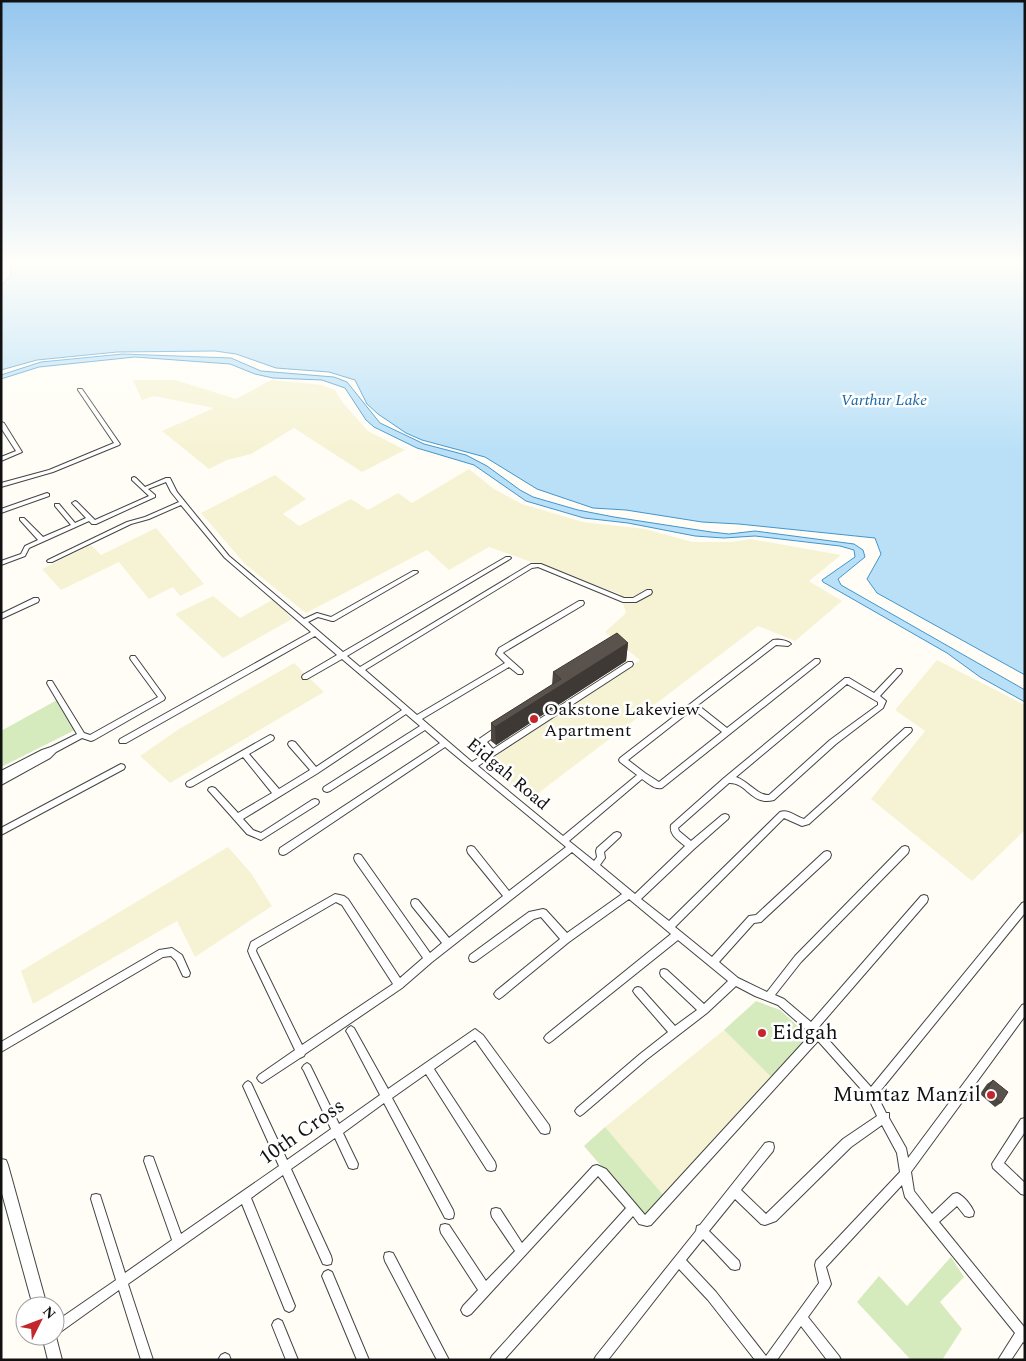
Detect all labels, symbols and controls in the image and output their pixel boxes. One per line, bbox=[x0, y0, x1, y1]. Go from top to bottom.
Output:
water label: Varthur Lake bbox=[841, 388, 927, 412]
place label: Oakstone Lakeview Apartment bbox=[544, 696, 700, 744]
marker: Oakstone Lakeview Apartment bbox=[528, 713, 540, 725]
street label: Eidgah Road bbox=[461, 731, 555, 817]
place label: Eidgah bbox=[772, 1017, 838, 1049]
marker: Eidgah bbox=[756, 1027, 768, 1039]
place label: Mumtaz Manzil bbox=[833, 1079, 981, 1111]
marker: Mumtaz Manzil bbox=[985, 1089, 997, 1101]
street label: 10th Cross bbox=[252, 1091, 352, 1173]
north arrow bbox=[15, 1296, 65, 1346]
text: N bbox=[38, 1301, 61, 1324]

